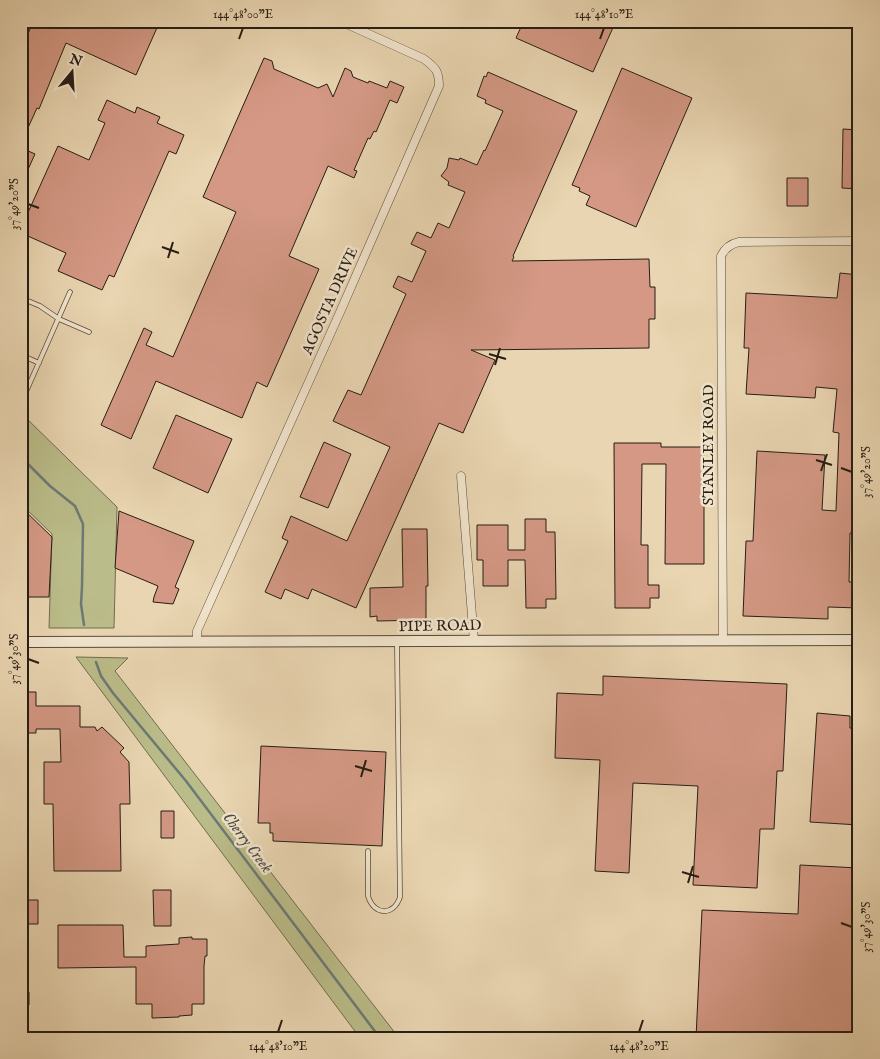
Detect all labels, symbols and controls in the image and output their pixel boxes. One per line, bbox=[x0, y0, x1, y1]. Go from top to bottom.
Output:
text: 144°48'00"E bbox=[213, 7, 273, 22]
text: 144°48'10"E bbox=[575, 7, 633, 22]
north arrow bbox=[48, 48, 98, 98]
text: N bbox=[66, 50, 84, 71]
text: 37°49'20"S bbox=[7, 178, 22, 230]
street label: AGOSTA DRIVE bbox=[297, 244, 362, 359]
street label: STANLEY ROAD bbox=[699, 384, 718, 506]
text: 37°49'20"S bbox=[859, 446, 874, 498]
street label: PIPE ROAD bbox=[398, 616, 482, 636]
text: 37°49'30"S bbox=[7, 634, 22, 684]
water label: Cherry Creek bbox=[218, 809, 277, 878]
text: 37°49'30"S bbox=[859, 902, 874, 952]
text: 144°48'10"E bbox=[249, 1039, 307, 1054]
text: 144°48'20"E bbox=[609, 1039, 669, 1054]

